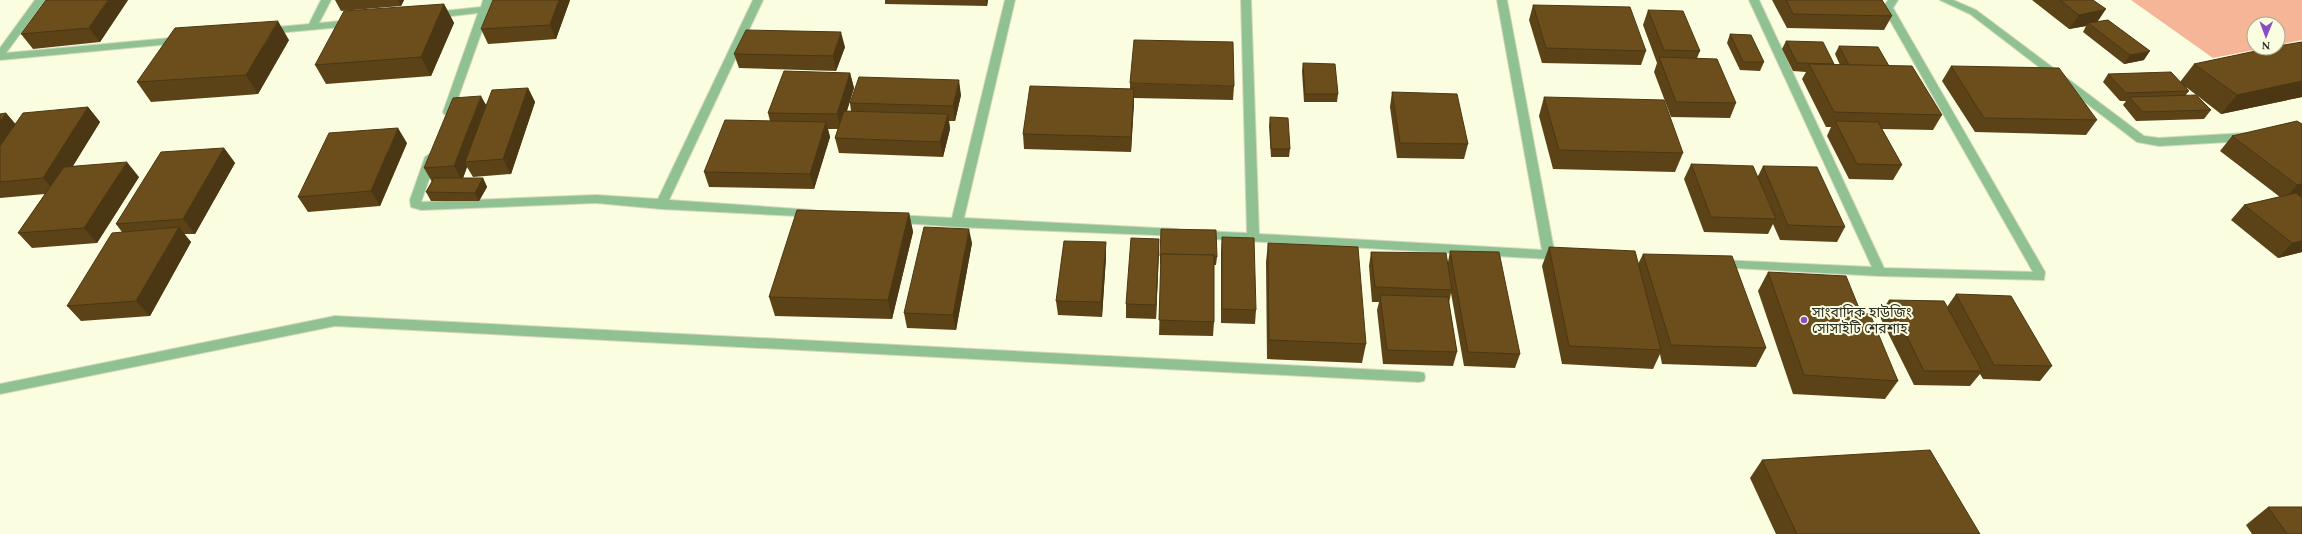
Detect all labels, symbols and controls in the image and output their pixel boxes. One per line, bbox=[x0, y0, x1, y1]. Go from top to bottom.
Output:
north arrow bbox=[2246, 16, 2286, 56]
text: N bbox=[2261, 37, 2270, 54]
place label: সাংবাদিক হাউজিং সোসাইটি শেরশাহ bbox=[1811, 302, 1912, 339]
marker: সাংবাদিক হাউজিং সোসাইটি শেরশাহ bbox=[1799, 315, 1809, 325]

